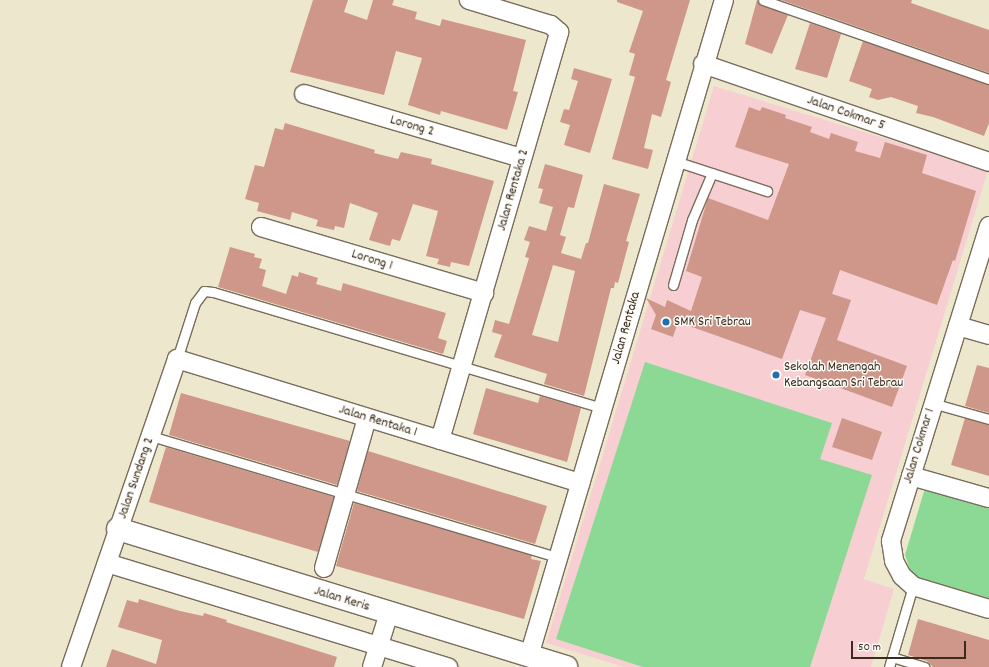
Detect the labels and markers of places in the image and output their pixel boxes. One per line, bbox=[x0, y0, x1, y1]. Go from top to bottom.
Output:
place label: SMK Sri Tebrau bbox=[674, 314, 751, 330]
marker: SMK Sri Tebrau bbox=[661, 317, 671, 327]
place label: Sekolah Menengah Kebangsaan Sri Tebrau bbox=[784, 359, 903, 392]
marker: Sekolah Menengah Kebangsaan Sri Tebrau bbox=[771, 370, 781, 380]

